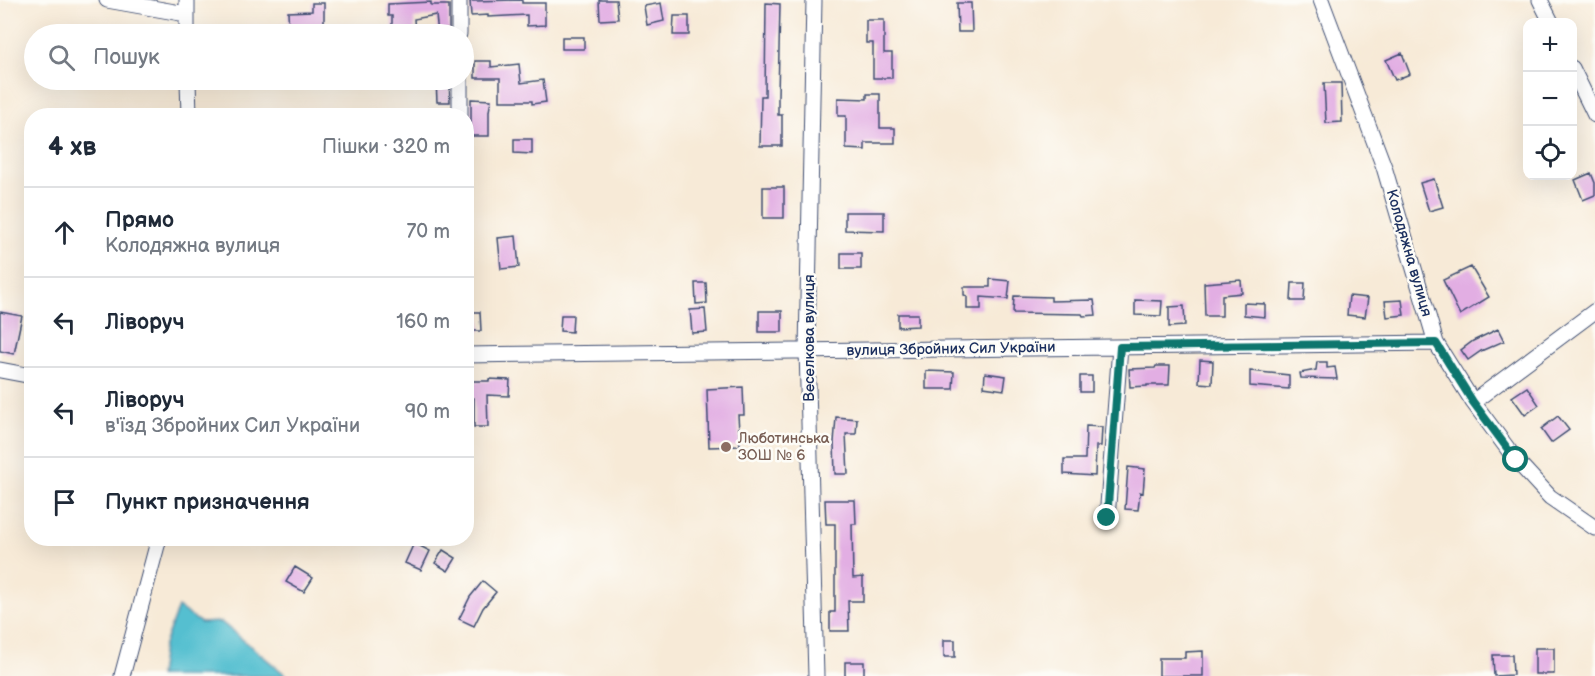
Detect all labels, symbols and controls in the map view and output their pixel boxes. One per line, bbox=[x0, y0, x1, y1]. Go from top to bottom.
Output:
map controls bbox=[1523, 18, 1577, 180]
button: + bbox=[1523, 18, 1577, 72]
search box bbox=[24, 24, 474, 90]
icon: search bbox=[45, 41, 78, 74]
text: Пошук bbox=[93, 44, 160, 71]
button: − bbox=[1523, 72, 1577, 126]
button: locate bbox=[1523, 126, 1577, 180]
text: 4 хв bbox=[48, 132, 96, 163]
text: Пішки · 320 m bbox=[322, 135, 450, 159]
street label: Колодяжна вулиця bbox=[1382, 187, 1436, 319]
text: Прямо bbox=[105, 207, 174, 234]
icon: ahead bbox=[48, 216, 81, 249]
text: 70 m bbox=[406, 220, 450, 244]
text: Колодяжна вулиця bbox=[105, 234, 280, 258]
street label: Веселкова вулиця bbox=[800, 274, 819, 402]
icon: left bbox=[48, 306, 81, 339]
text: Ліворуч bbox=[105, 309, 185, 336]
text: 160 m bbox=[396, 310, 450, 334]
street label: вулиця Збройних Сил України bbox=[846, 338, 1056, 360]
text: Ліворуч bbox=[105, 387, 185, 414]
icon: left bbox=[48, 396, 81, 429]
text: 90 m bbox=[405, 400, 450, 424]
text: в'їзд Збройних Сил України bbox=[105, 414, 360, 438]
place label: Люботинська ЗОШ № 6 bbox=[737, 429, 830, 465]
marker: Люботинська ЗОШ № 6 bbox=[719, 440, 733, 454]
route start bbox=[1502, 446, 1528, 472]
icon: arrive bbox=[48, 486, 81, 519]
text: Пункт призначення bbox=[105, 489, 310, 516]
route end bbox=[1093, 504, 1119, 530]

